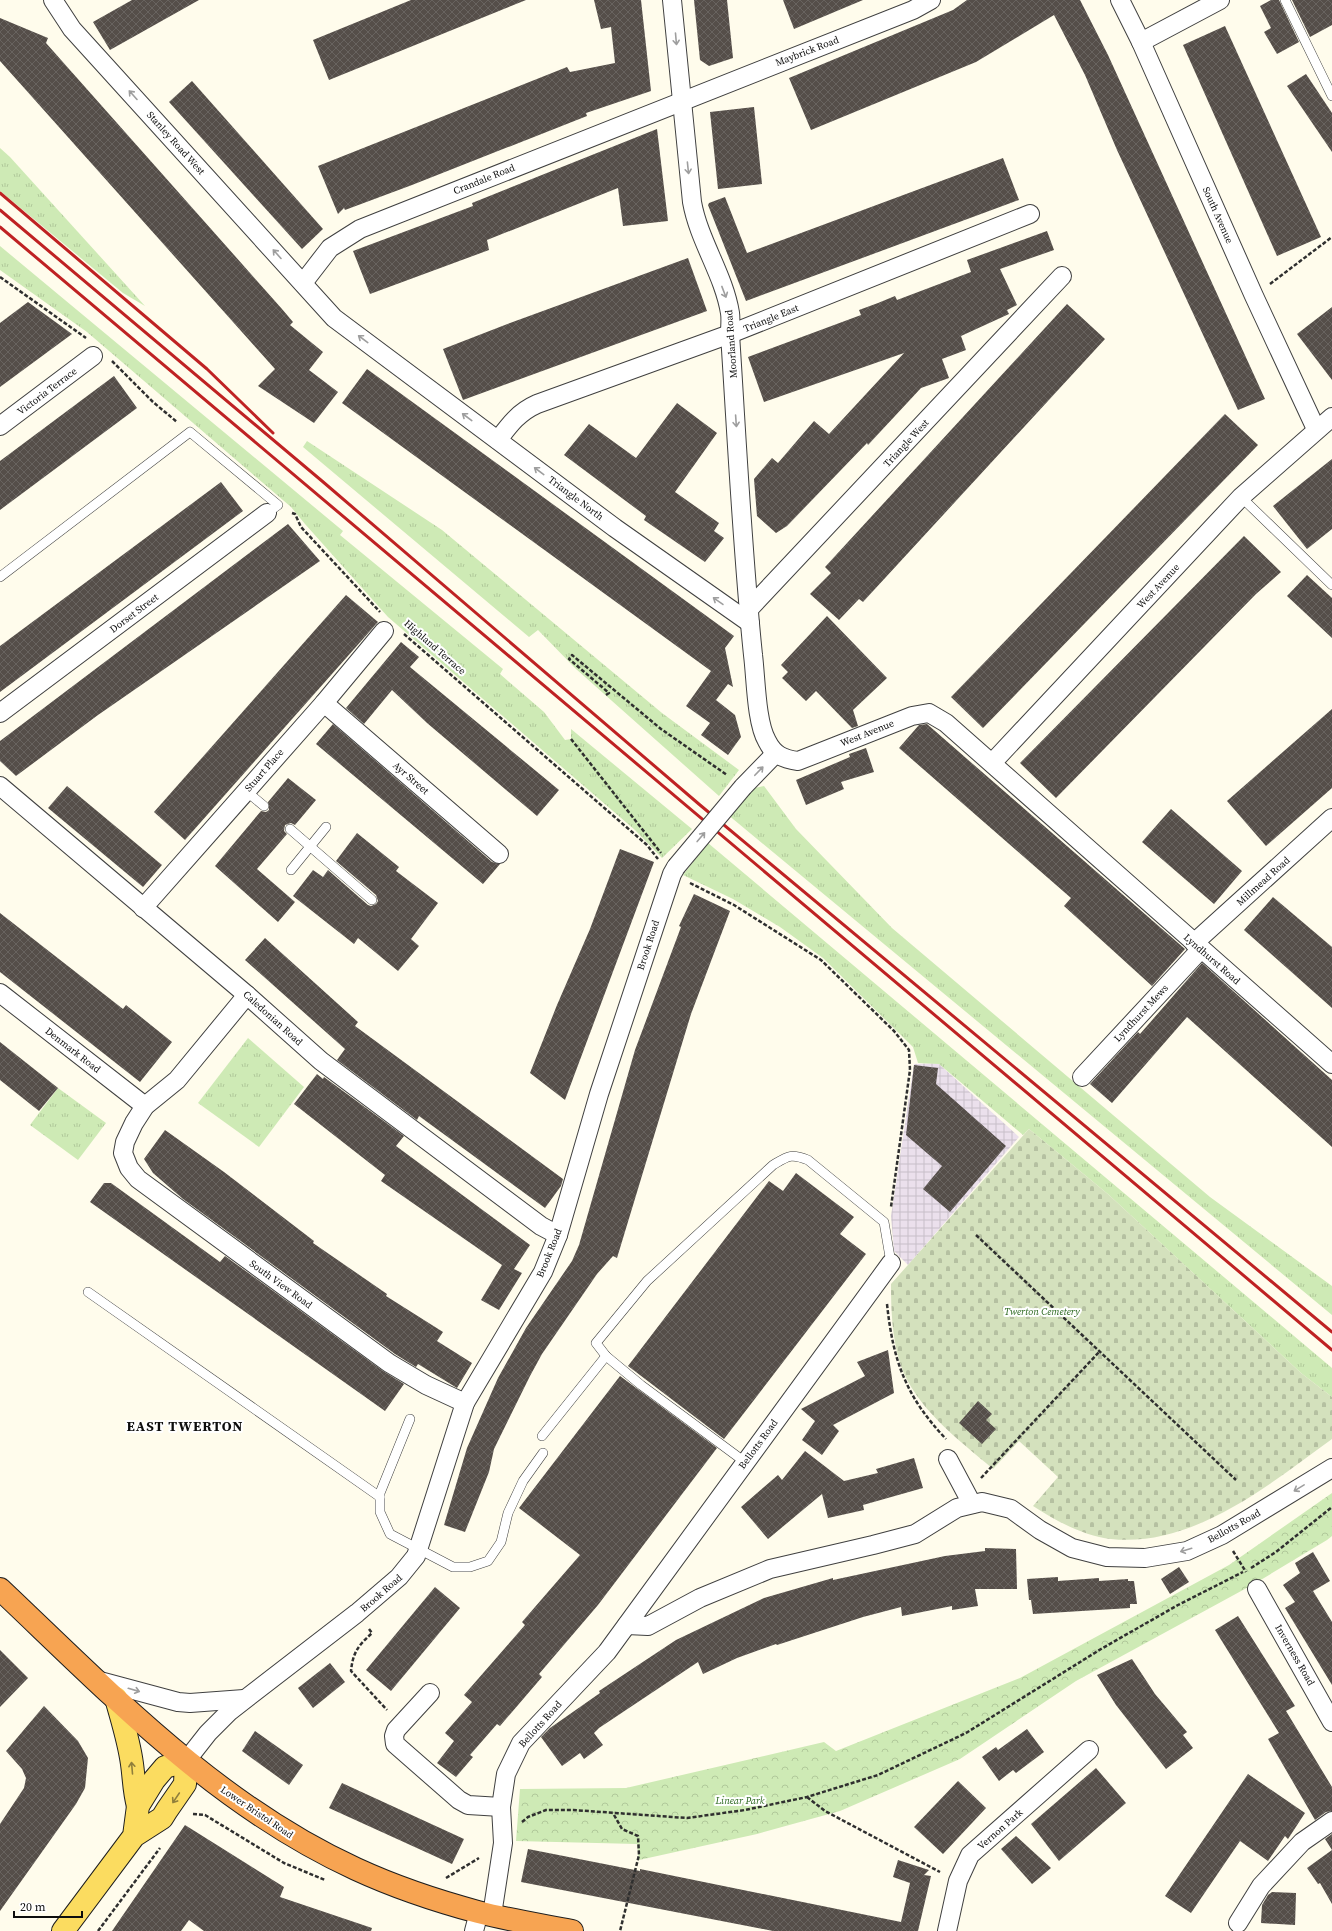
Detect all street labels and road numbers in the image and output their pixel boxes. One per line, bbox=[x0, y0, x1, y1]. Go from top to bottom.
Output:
street label: Maybrick Road bbox=[773, 33, 841, 69]
street label: Stanley Road West bbox=[144, 109, 208, 178]
street label: Crandale Road bbox=[451, 161, 517, 197]
street label: South Avenue bbox=[1200, 185, 1236, 245]
street label: Triangle East bbox=[742, 301, 801, 335]
street label: Moorland Road bbox=[722, 309, 740, 379]
street label: Victoria Terrace bbox=[15, 364, 79, 418]
street label: Triangle West bbox=[880, 416, 932, 470]
street label: Triangle North bbox=[546, 473, 606, 523]
street label: West Avenue bbox=[1134, 561, 1182, 611]
street label: Dorset Street bbox=[107, 590, 162, 636]
street label: Highland Terrace bbox=[401, 617, 469, 677]
street label: West Avenue bbox=[838, 716, 896, 750]
street label: Stuart Place bbox=[242, 746, 286, 794]
street label: Ayr Street bbox=[390, 759, 432, 798]
street label: Millmead Road bbox=[1233, 853, 1293, 908]
street label: Brook Road bbox=[634, 918, 662, 972]
street label: Lyndhurst Road bbox=[1181, 931, 1243, 987]
street label: Lyndhurst Mews bbox=[1111, 981, 1171, 1045]
street label: Caledonian Road bbox=[240, 988, 306, 1048]
street label: Denmark Road bbox=[43, 1024, 104, 1076]
street label: Brook Road bbox=[533, 1226, 565, 1279]
street label: South View Road bbox=[247, 1257, 315, 1311]
street label: Bellotts Road bbox=[736, 1416, 781, 1472]
street label: Bellotts Road bbox=[1205, 1506, 1263, 1546]
street label: Brook Road bbox=[357, 1571, 405, 1615]
street label: Inverness Road bbox=[1272, 1622, 1318, 1688]
street label: Bellotts Road bbox=[516, 1698, 565, 1750]
street label: Lower Bristol Road bbox=[218, 1783, 296, 1841]
street label: Vernon Park bbox=[975, 1805, 1026, 1852]

